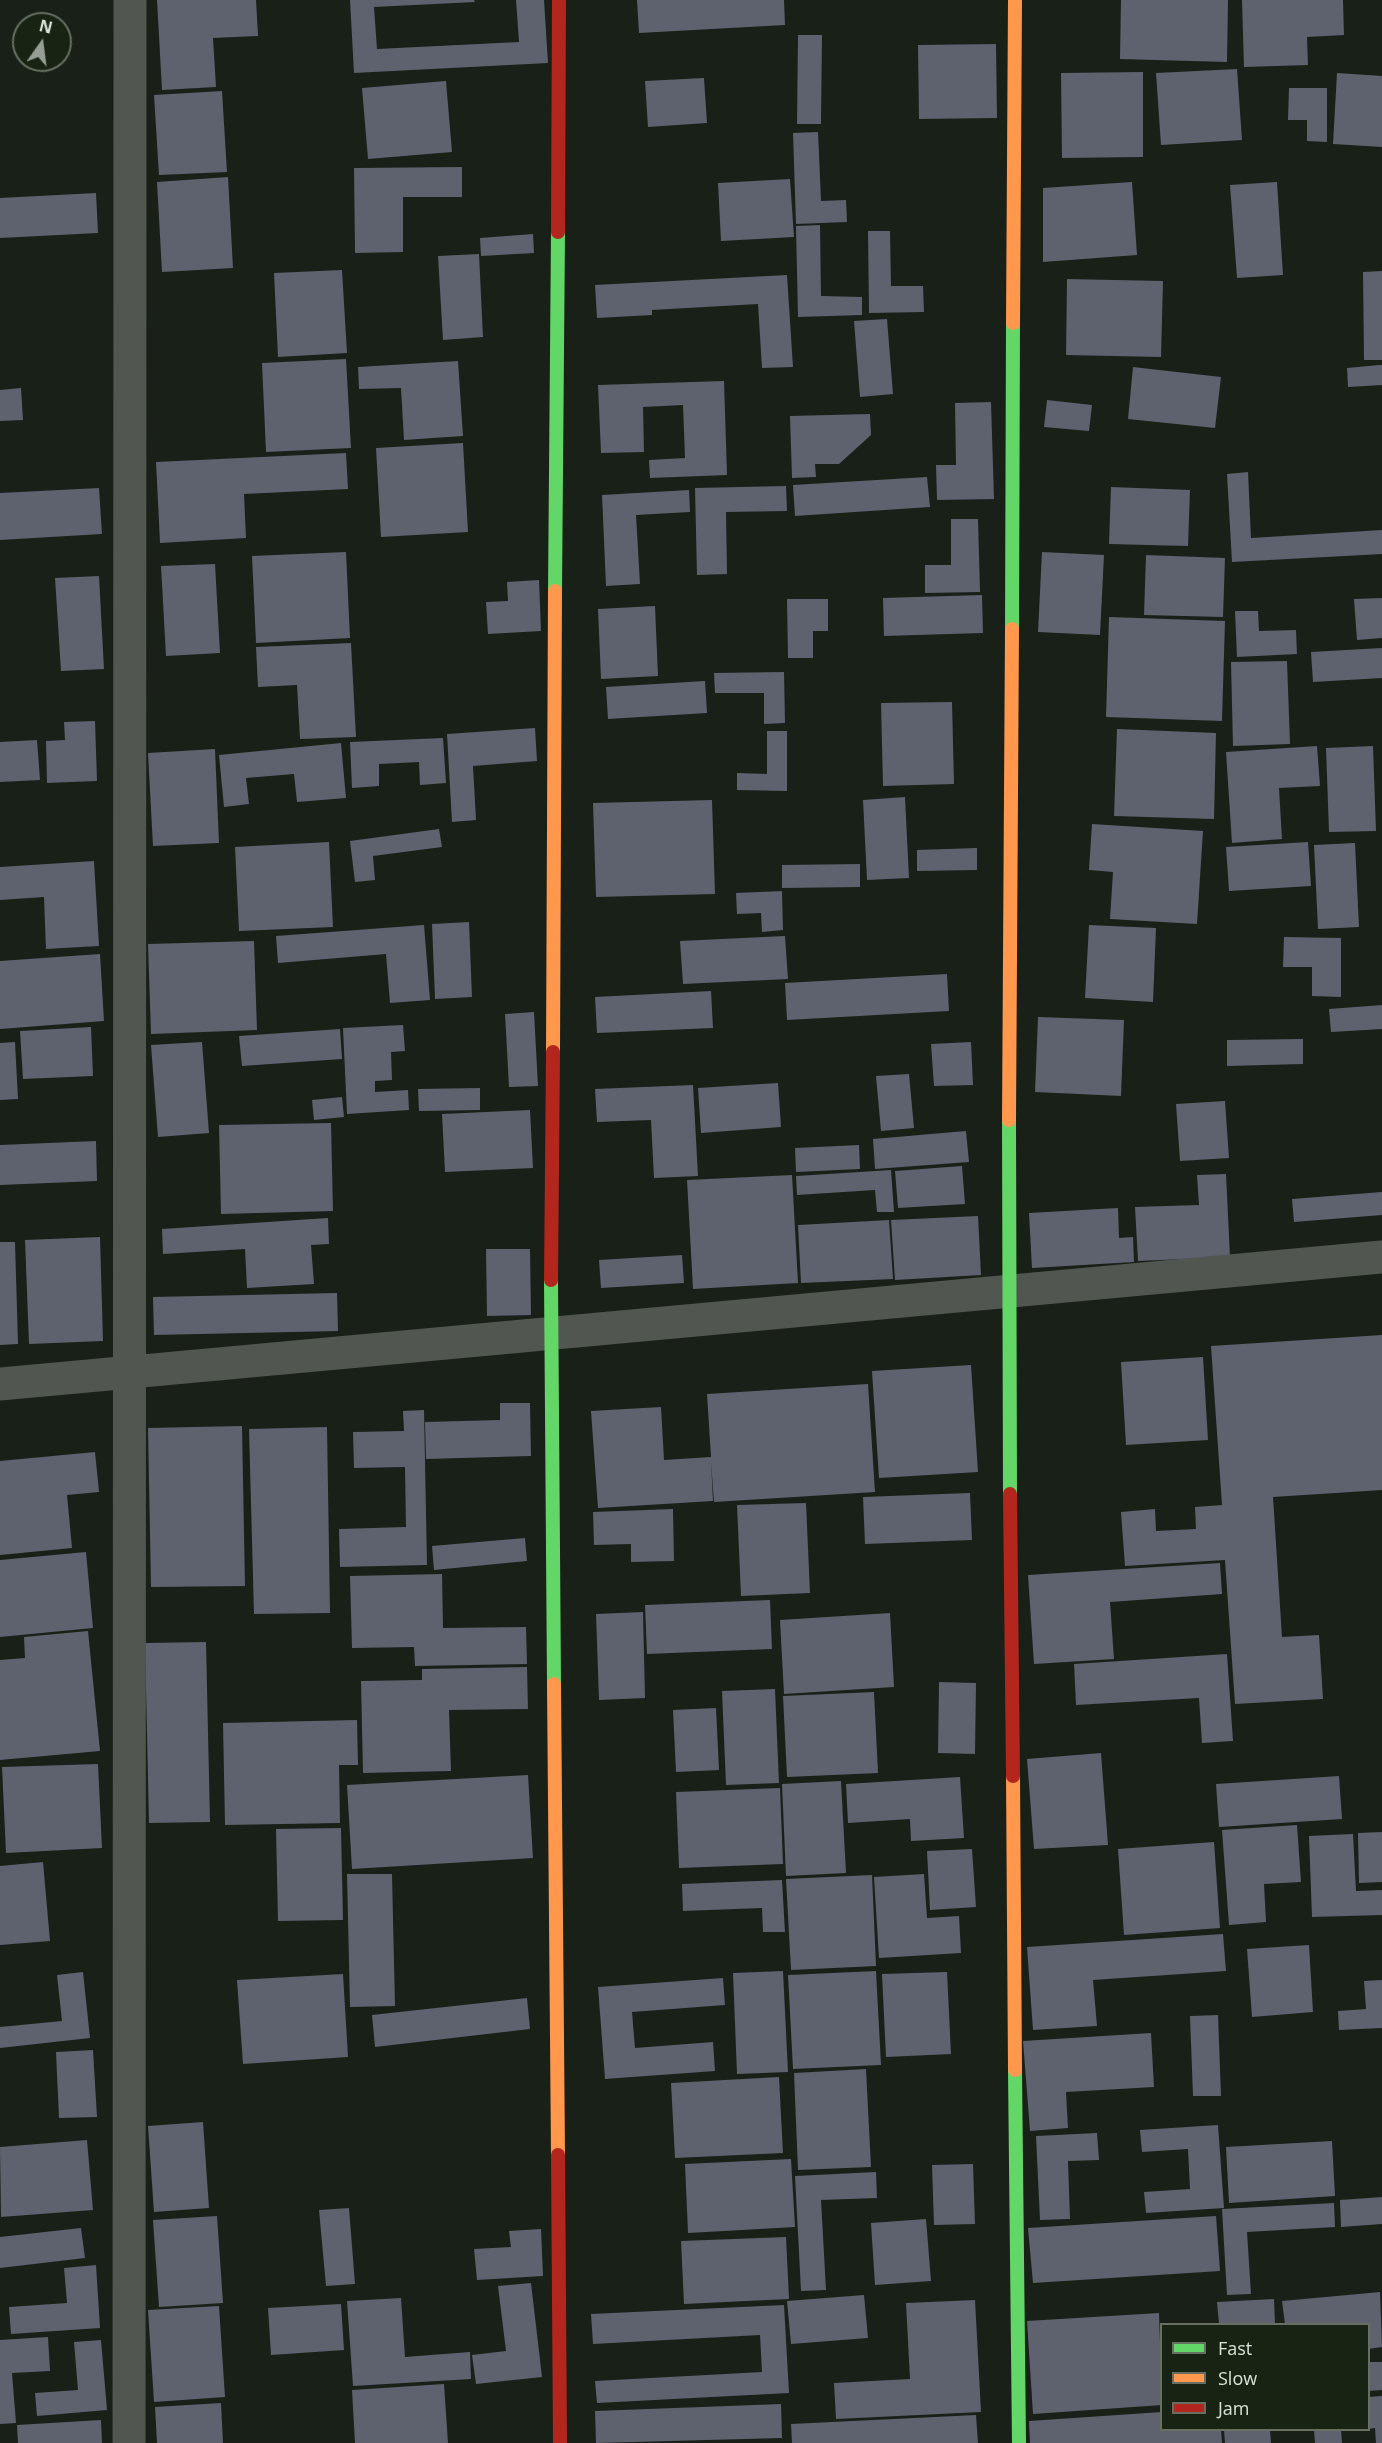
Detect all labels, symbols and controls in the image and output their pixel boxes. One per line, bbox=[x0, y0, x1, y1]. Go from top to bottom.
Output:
north arrow bbox=[12, 12, 72, 72]
text: N bbox=[37, 14, 55, 39]
legend bbox=[1160, 2323, 1370, 2431]
text: Fast bbox=[1218, 2336, 1252, 2360]
text: Slow bbox=[1218, 2366, 1257, 2390]
text: Jam bbox=[1218, 2396, 1250, 2420]

